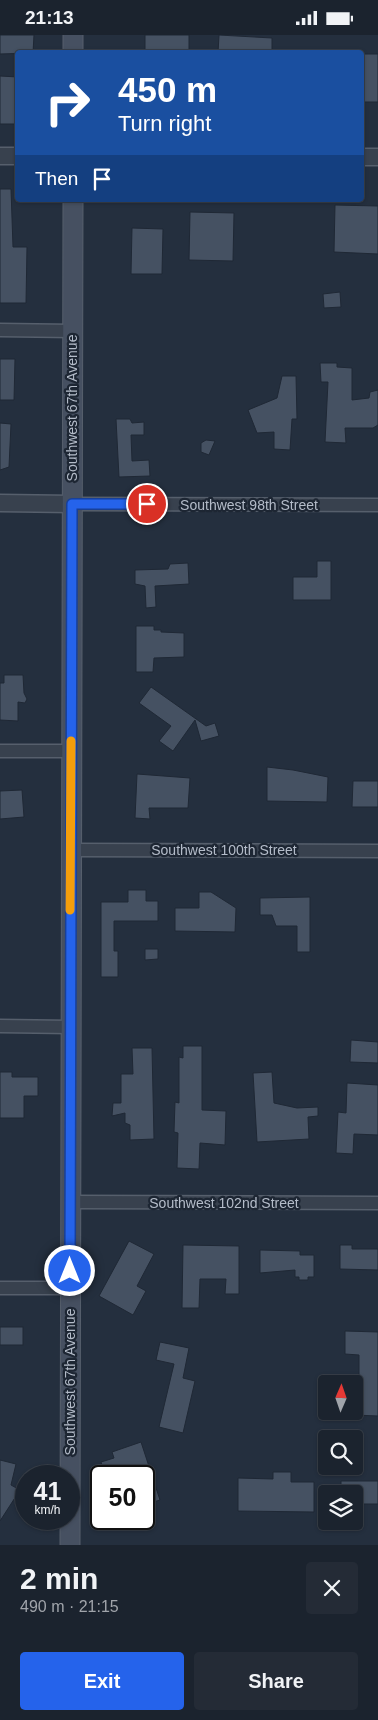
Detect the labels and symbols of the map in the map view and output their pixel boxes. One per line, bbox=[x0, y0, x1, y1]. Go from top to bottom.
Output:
street label: Southwest 67th Avenue bbox=[64, 334, 80, 481]
pin bbox=[126, 483, 168, 525]
street label: Southwest 98th Street bbox=[180, 497, 318, 513]
street label: Southwest 100th Street bbox=[151, 842, 297, 858]
street label: Southwest 102nd Street bbox=[149, 1195, 299, 1211]
position arrow bbox=[43, 1244, 95, 1296]
street label: Southwest 67th Avenue bbox=[62, 1308, 78, 1455]
north arrow bbox=[318, 1375, 362, 1420]
speed limit sign: 50 bbox=[90, 1465, 155, 1530]

